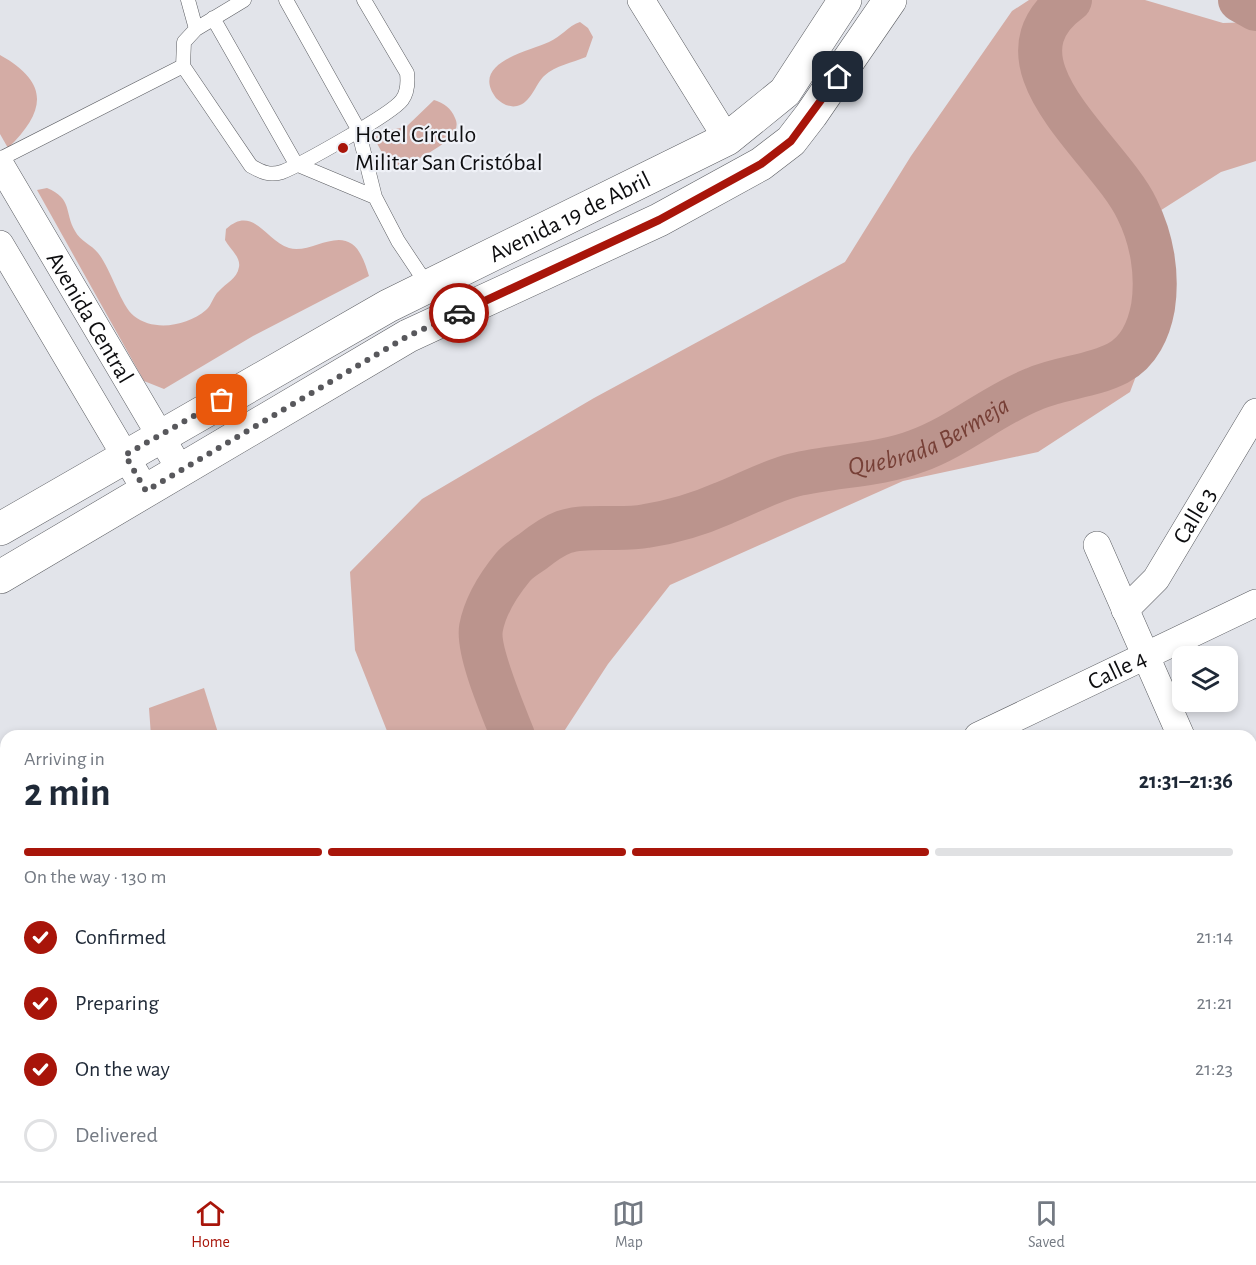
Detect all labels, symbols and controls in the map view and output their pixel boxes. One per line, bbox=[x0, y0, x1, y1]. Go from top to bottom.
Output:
pin bbox=[812, 51, 863, 102]
icon: home bbox=[821, 60, 854, 93]
place label: Hotel Círculo Militar San Cristóbal bbox=[355, 123, 543, 175]
marker: Hotel Círculo Militar San Cristóbal bbox=[336, 141, 350, 155]
street label: Avenida 19 de Abril bbox=[486, 168, 655, 267]
street label: Avenida Central bbox=[42, 248, 137, 388]
courier bbox=[429, 283, 489, 343]
icon: car bbox=[443, 297, 476, 330]
pin bbox=[196, 374, 247, 425]
icon: bag bbox=[205, 383, 238, 416]
water label: Quebrada Bermeja bbox=[846, 391, 1014, 480]
street label: Calle 3 bbox=[1169, 484, 1221, 548]
street label: Calle 4 bbox=[1084, 646, 1151, 695]
map controls bbox=[1172, 646, 1238, 712]
button: layers bbox=[1172, 646, 1238, 712]
text: Arriving in bbox=[24, 749, 105, 769]
text: 21:31–21:36 bbox=[1139, 770, 1233, 792]
text: 2 min bbox=[24, 774, 111, 813]
text: On the way · 130 m bbox=[24, 867, 166, 887]
icon: check bbox=[24, 921, 57, 954]
text: Confirmed bbox=[75, 926, 166, 948]
text: 21:14 bbox=[1196, 927, 1233, 947]
icon: check bbox=[24, 987, 57, 1020]
text: Preparing bbox=[75, 992, 159, 1014]
text: 21:21 bbox=[1196, 993, 1233, 1013]
icon: check bbox=[24, 1053, 57, 1086]
text: On the way bbox=[75, 1058, 170, 1080]
text: 21:23 bbox=[1195, 1059, 1233, 1079]
text: Delivered bbox=[75, 1124, 158, 1146]
tab: Home bbox=[191, 1197, 230, 1252]
tab: Map bbox=[612, 1197, 645, 1252]
tab: Saved bbox=[1028, 1197, 1065, 1252]

